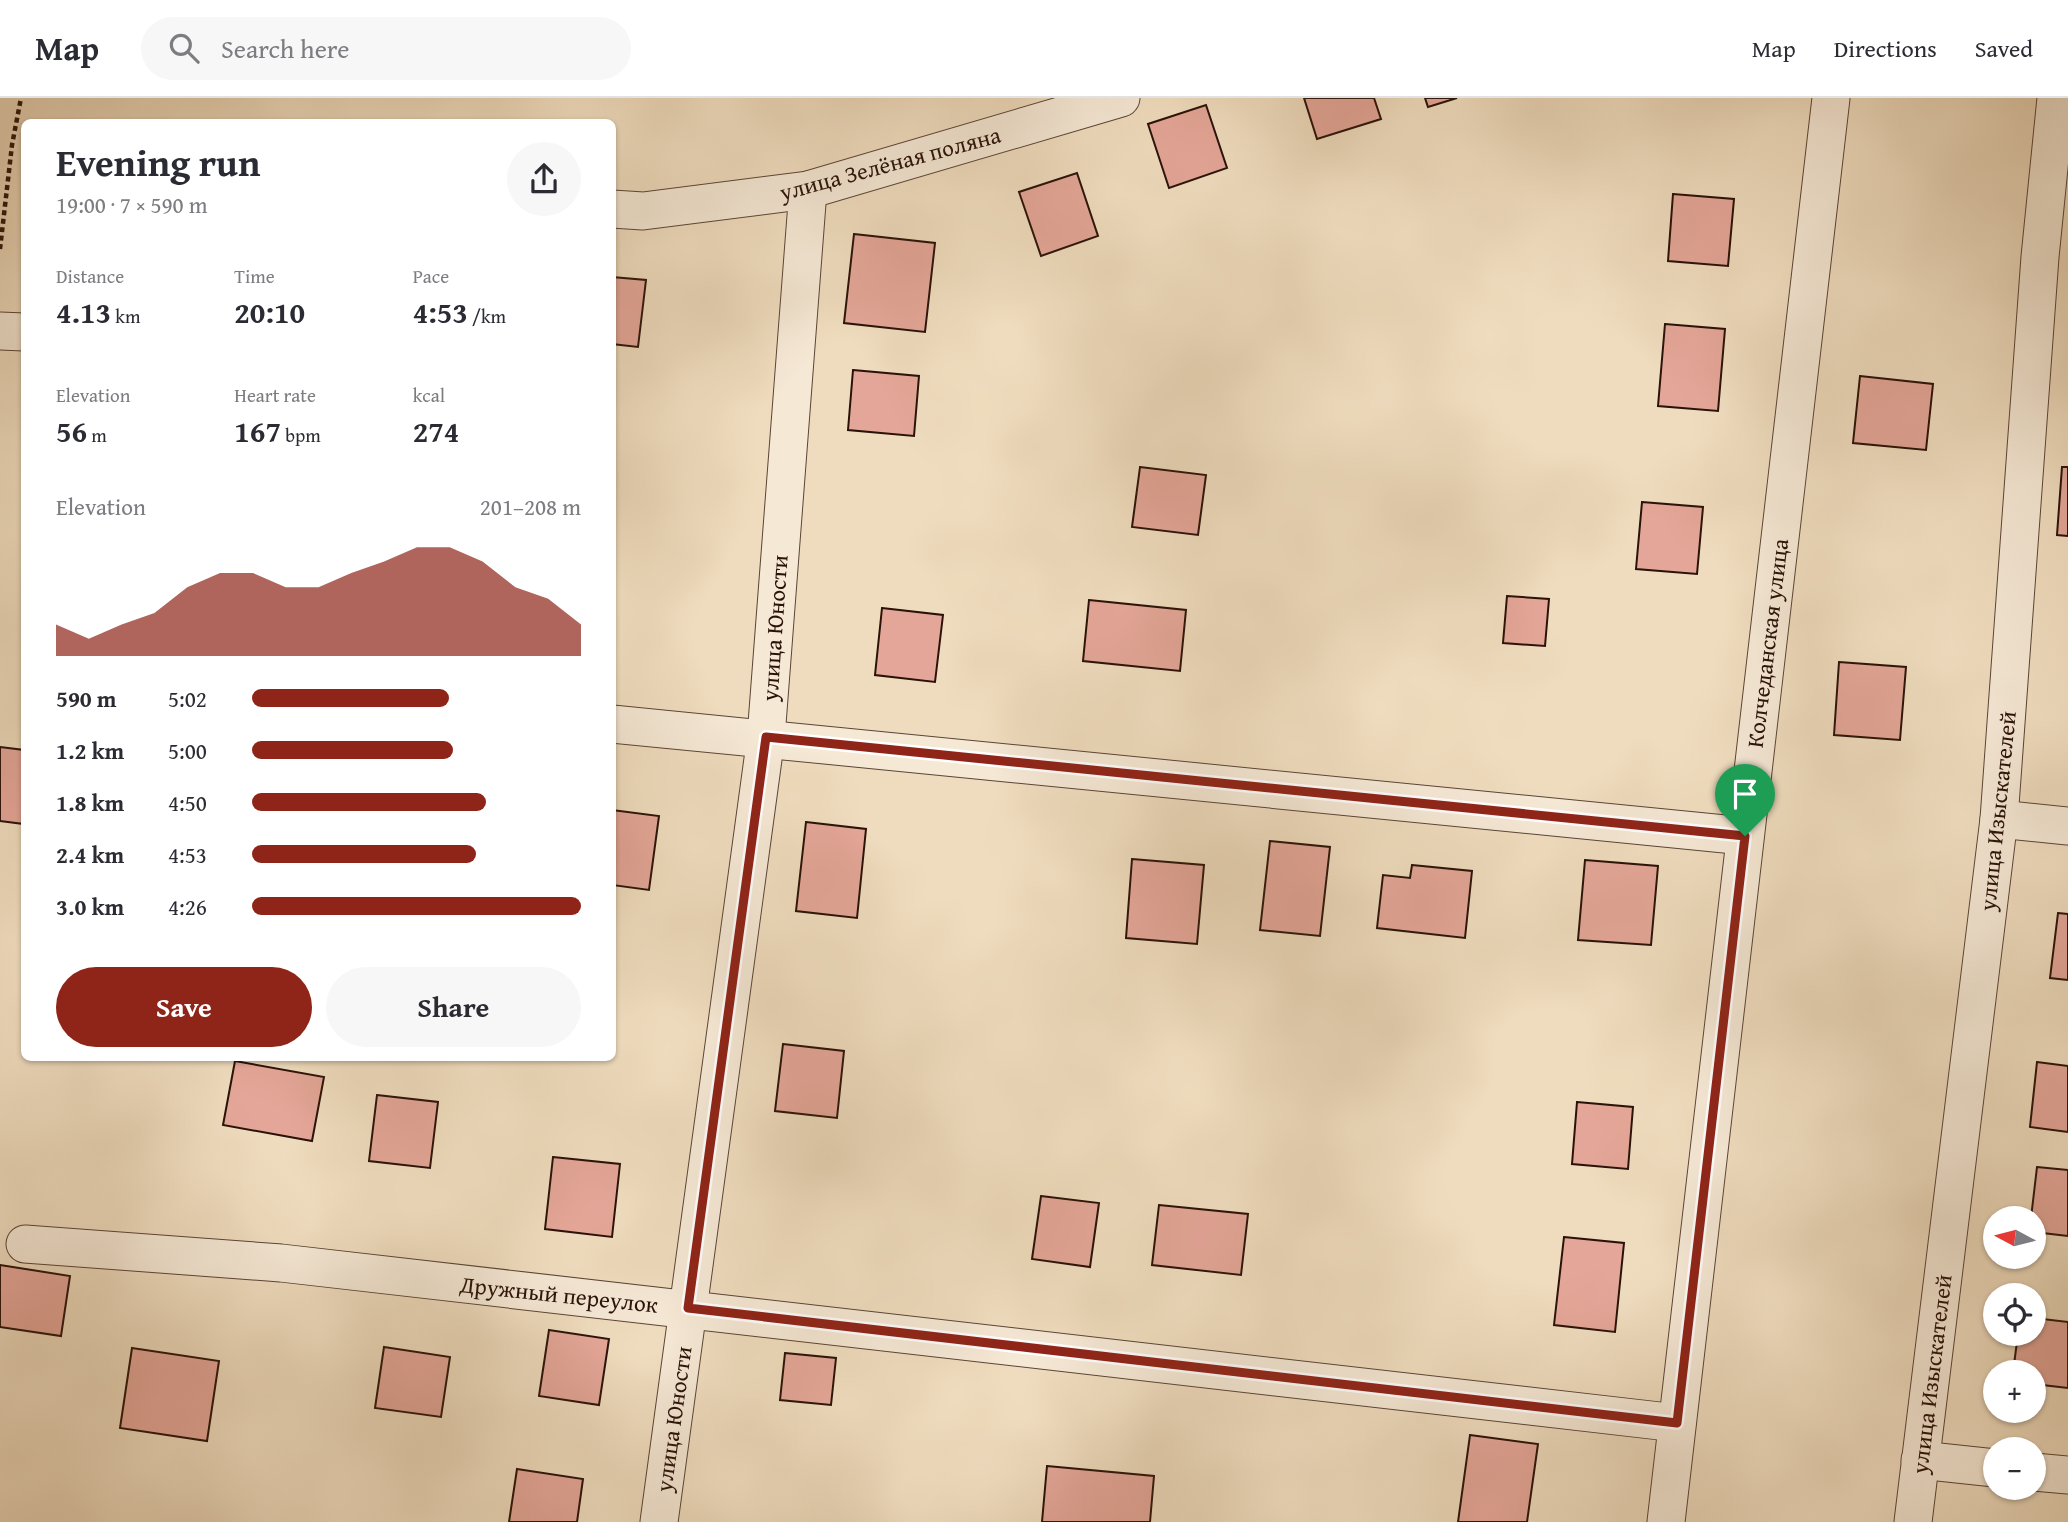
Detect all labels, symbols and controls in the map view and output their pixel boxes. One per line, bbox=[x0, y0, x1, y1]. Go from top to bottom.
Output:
search box bbox=[141, 17, 631, 80]
text: Map bbox=[35, 24, 99, 72]
icon: search bbox=[165, 29, 203, 67]
text: Search here bbox=[221, 29, 349, 68]
text: Map bbox=[1752, 31, 1796, 66]
text: Directions bbox=[1834, 31, 1937, 66]
text: Saved bbox=[1975, 31, 2033, 66]
street label: улица Зелёная поляна bbox=[775, 118, 1004, 209]
text: Evening run bbox=[56, 134, 260, 190]
button: share bbox=[507, 142, 581, 216]
text: 19:00 · 7 × 590 m bbox=[56, 188, 208, 221]
text: Distance bbox=[56, 262, 124, 290]
text: Time bbox=[234, 262, 275, 290]
text: Pace bbox=[413, 262, 449, 290]
text: 4.13 bbox=[56, 290, 111, 334]
text: 20:10 bbox=[234, 290, 305, 334]
text: 4:53 bbox=[413, 290, 468, 334]
text: km bbox=[111, 302, 140, 330]
text: /km bbox=[468, 302, 506, 330]
text: Elevation bbox=[56, 381, 130, 409]
text: Heart rate bbox=[234, 381, 316, 409]
text: kcal bbox=[413, 381, 445, 409]
text: 56 bbox=[56, 409, 87, 453]
text: 167 bbox=[234, 409, 281, 453]
text: 274 bbox=[413, 409, 459, 453]
text: m bbox=[87, 421, 107, 449]
text: bpm bbox=[281, 421, 321, 449]
text: Elevation bbox=[56, 490, 146, 523]
text: 201–208 m bbox=[480, 490, 581, 523]
street label: Колчеданская улица bbox=[1738, 537, 1796, 749]
street label: улица Юности bbox=[752, 553, 796, 703]
text: 590 m bbox=[56, 682, 117, 715]
text: 5:02 bbox=[168, 682, 207, 715]
street label: улица Изыскателей bbox=[1970, 709, 2024, 914]
text: 1.2 km bbox=[56, 734, 124, 767]
text: 5:00 bbox=[168, 734, 207, 767]
pin bbox=[1715, 764, 1775, 836]
icon: arrive bbox=[1726, 775, 1764, 813]
text: 1.8 km bbox=[56, 786, 124, 819]
text: 4:50 bbox=[168, 786, 207, 819]
text: 2.4 km bbox=[56, 838, 124, 871]
text: 4:53 bbox=[168, 838, 207, 871]
text: 3.0 km bbox=[56, 890, 124, 923]
text: 4:26 bbox=[168, 890, 207, 923]
button: Save bbox=[56, 967, 312, 1047]
button: Share bbox=[326, 967, 581, 1047]
north arrow bbox=[1983, 1206, 2046, 1269]
map controls bbox=[1983, 1206, 2046, 1500]
street label: Дружный переулок bbox=[457, 1267, 660, 1321]
street label: улица Изыскателей bbox=[1902, 1272, 1960, 1477]
button: locate bbox=[1983, 1283, 2046, 1346]
street label: улица Юности bbox=[646, 1344, 700, 1495]
button: + bbox=[1983, 1360, 2046, 1423]
button: − bbox=[1983, 1437, 2046, 1500]

